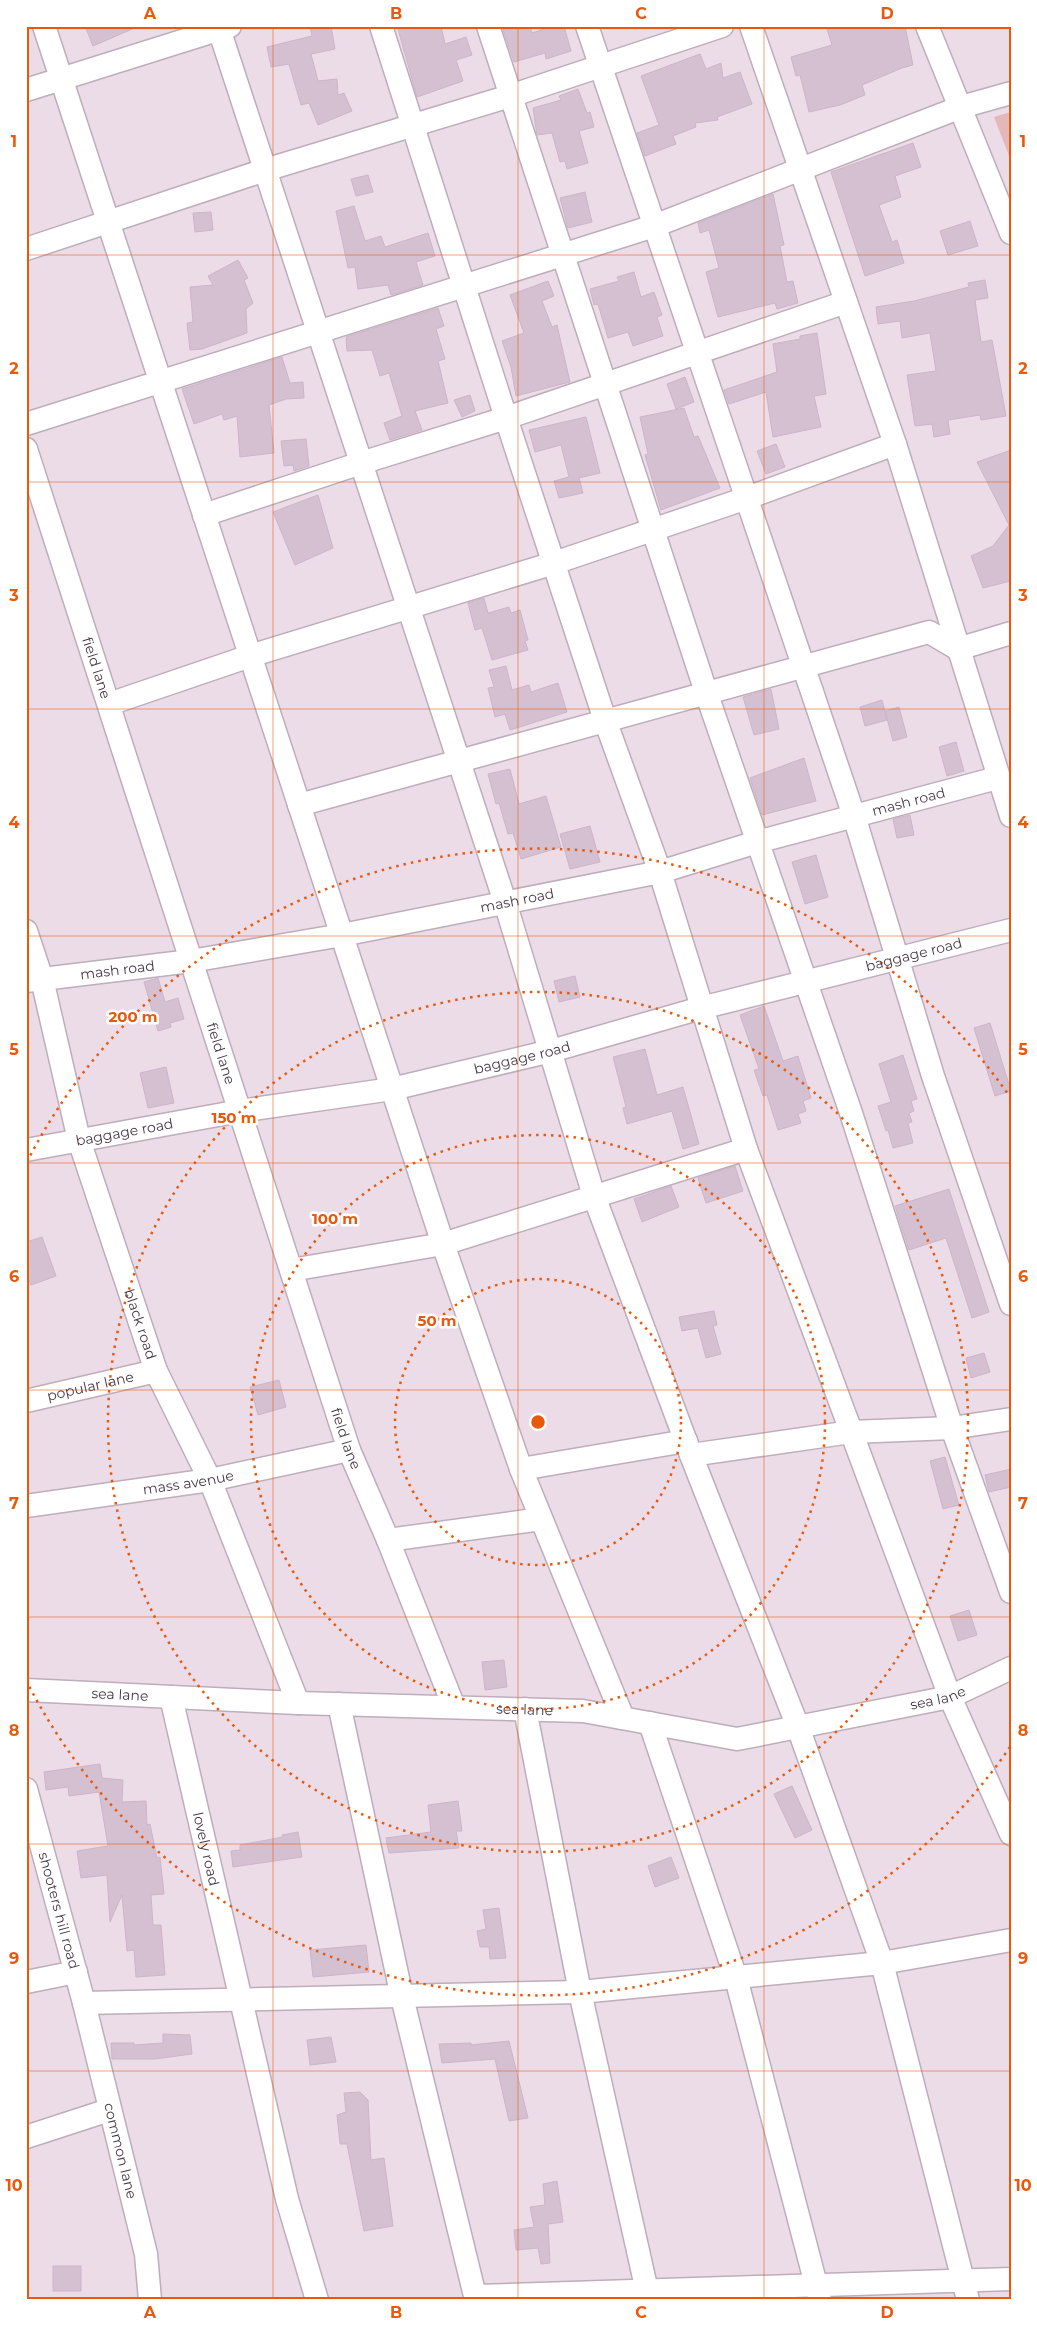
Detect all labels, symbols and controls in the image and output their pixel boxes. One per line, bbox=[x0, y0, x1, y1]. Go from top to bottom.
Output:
text: A bbox=[143, 4, 157, 23]
text: B bbox=[390, 4, 402, 23]
text: C bbox=[635, 4, 647, 23]
text: D bbox=[880, 4, 894, 23]
text: 1 bbox=[11, 132, 17, 151]
text: 1 bbox=[1020, 132, 1026, 151]
text: 2 bbox=[9, 359, 19, 378]
text: 2 bbox=[1018, 359, 1028, 378]
text: 3 bbox=[8, 586, 19, 605]
text: 3 bbox=[1017, 586, 1028, 605]
street label: field lane bbox=[78, 635, 115, 701]
street label: mash road bbox=[870, 783, 947, 820]
text: 4 bbox=[8, 813, 20, 832]
text: 4 bbox=[1017, 813, 1029, 832]
street label: mash road bbox=[479, 884, 556, 916]
street label: baggage road bbox=[864, 934, 964, 975]
street label: mash road bbox=[79, 956, 156, 983]
text: 200 m bbox=[108, 1007, 158, 1026]
street label: field lane bbox=[203, 1020, 239, 1087]
street label: baggage road bbox=[472, 1037, 573, 1078]
text: 5 bbox=[9, 1040, 19, 1059]
text: 5 bbox=[1018, 1040, 1028, 1059]
text: 150 m bbox=[212, 1108, 256, 1127]
street label: baggage road bbox=[74, 1114, 175, 1150]
text: 100 m bbox=[312, 1209, 358, 1228]
text: 6 bbox=[9, 1267, 19, 1286]
text: 6 bbox=[1018, 1267, 1028, 1286]
street label: black road bbox=[120, 1287, 161, 1362]
text: 50 m bbox=[417, 1311, 457, 1330]
street label: popular lane bbox=[45, 1367, 135, 1405]
street label: field lane bbox=[327, 1406, 365, 1472]
centre of rings bbox=[529, 1413, 547, 1431]
street label: mass avenue bbox=[142, 1466, 235, 1498]
text: 7 bbox=[9, 1494, 19, 1513]
text: 7 bbox=[1018, 1494, 1028, 1513]
street label: sea lane bbox=[908, 1682, 969, 1714]
street label: sea lane bbox=[91, 1684, 149, 1705]
street label: sea lane bbox=[496, 1700, 553, 1719]
text: 8 bbox=[9, 1721, 19, 1740]
text: 8 bbox=[1018, 1721, 1028, 1740]
street label: lovely road bbox=[189, 1810, 223, 1888]
street label: shooters hill road bbox=[35, 1850, 83, 1971]
text: 9 bbox=[9, 1949, 19, 1968]
text: 9 bbox=[1018, 1949, 1028, 1968]
street label: common lane bbox=[100, 2101, 141, 2201]
text: 10 bbox=[5, 2176, 23, 2195]
text: 10 bbox=[1014, 2176, 1032, 2195]
text: A bbox=[143, 2303, 157, 2322]
text: B bbox=[390, 2303, 402, 2322]
text: C bbox=[635, 2303, 647, 2322]
text: D bbox=[880, 2303, 894, 2322]

